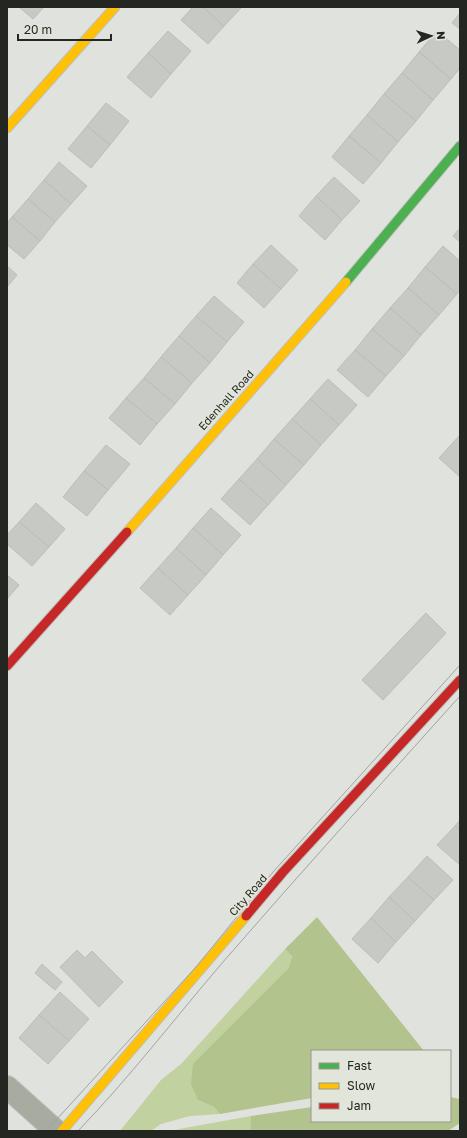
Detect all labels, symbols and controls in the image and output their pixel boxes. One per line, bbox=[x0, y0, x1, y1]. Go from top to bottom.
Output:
scale bar bbox=[18, 16, 111, 42]
north arrow bbox=[411, 16, 451, 56]
text: 20 m bbox=[24, 22, 52, 37]
text: N bbox=[435, 31, 448, 40]
street label: Edenhall Road bbox=[195, 367, 256, 432]
street label: City Road bbox=[226, 871, 269, 918]
legend bbox=[311, 1050, 451, 1122]
text: Fast bbox=[347, 1058, 372, 1073]
text: Slow bbox=[347, 1078, 375, 1093]
text: Jam bbox=[347, 1098, 371, 1113]

